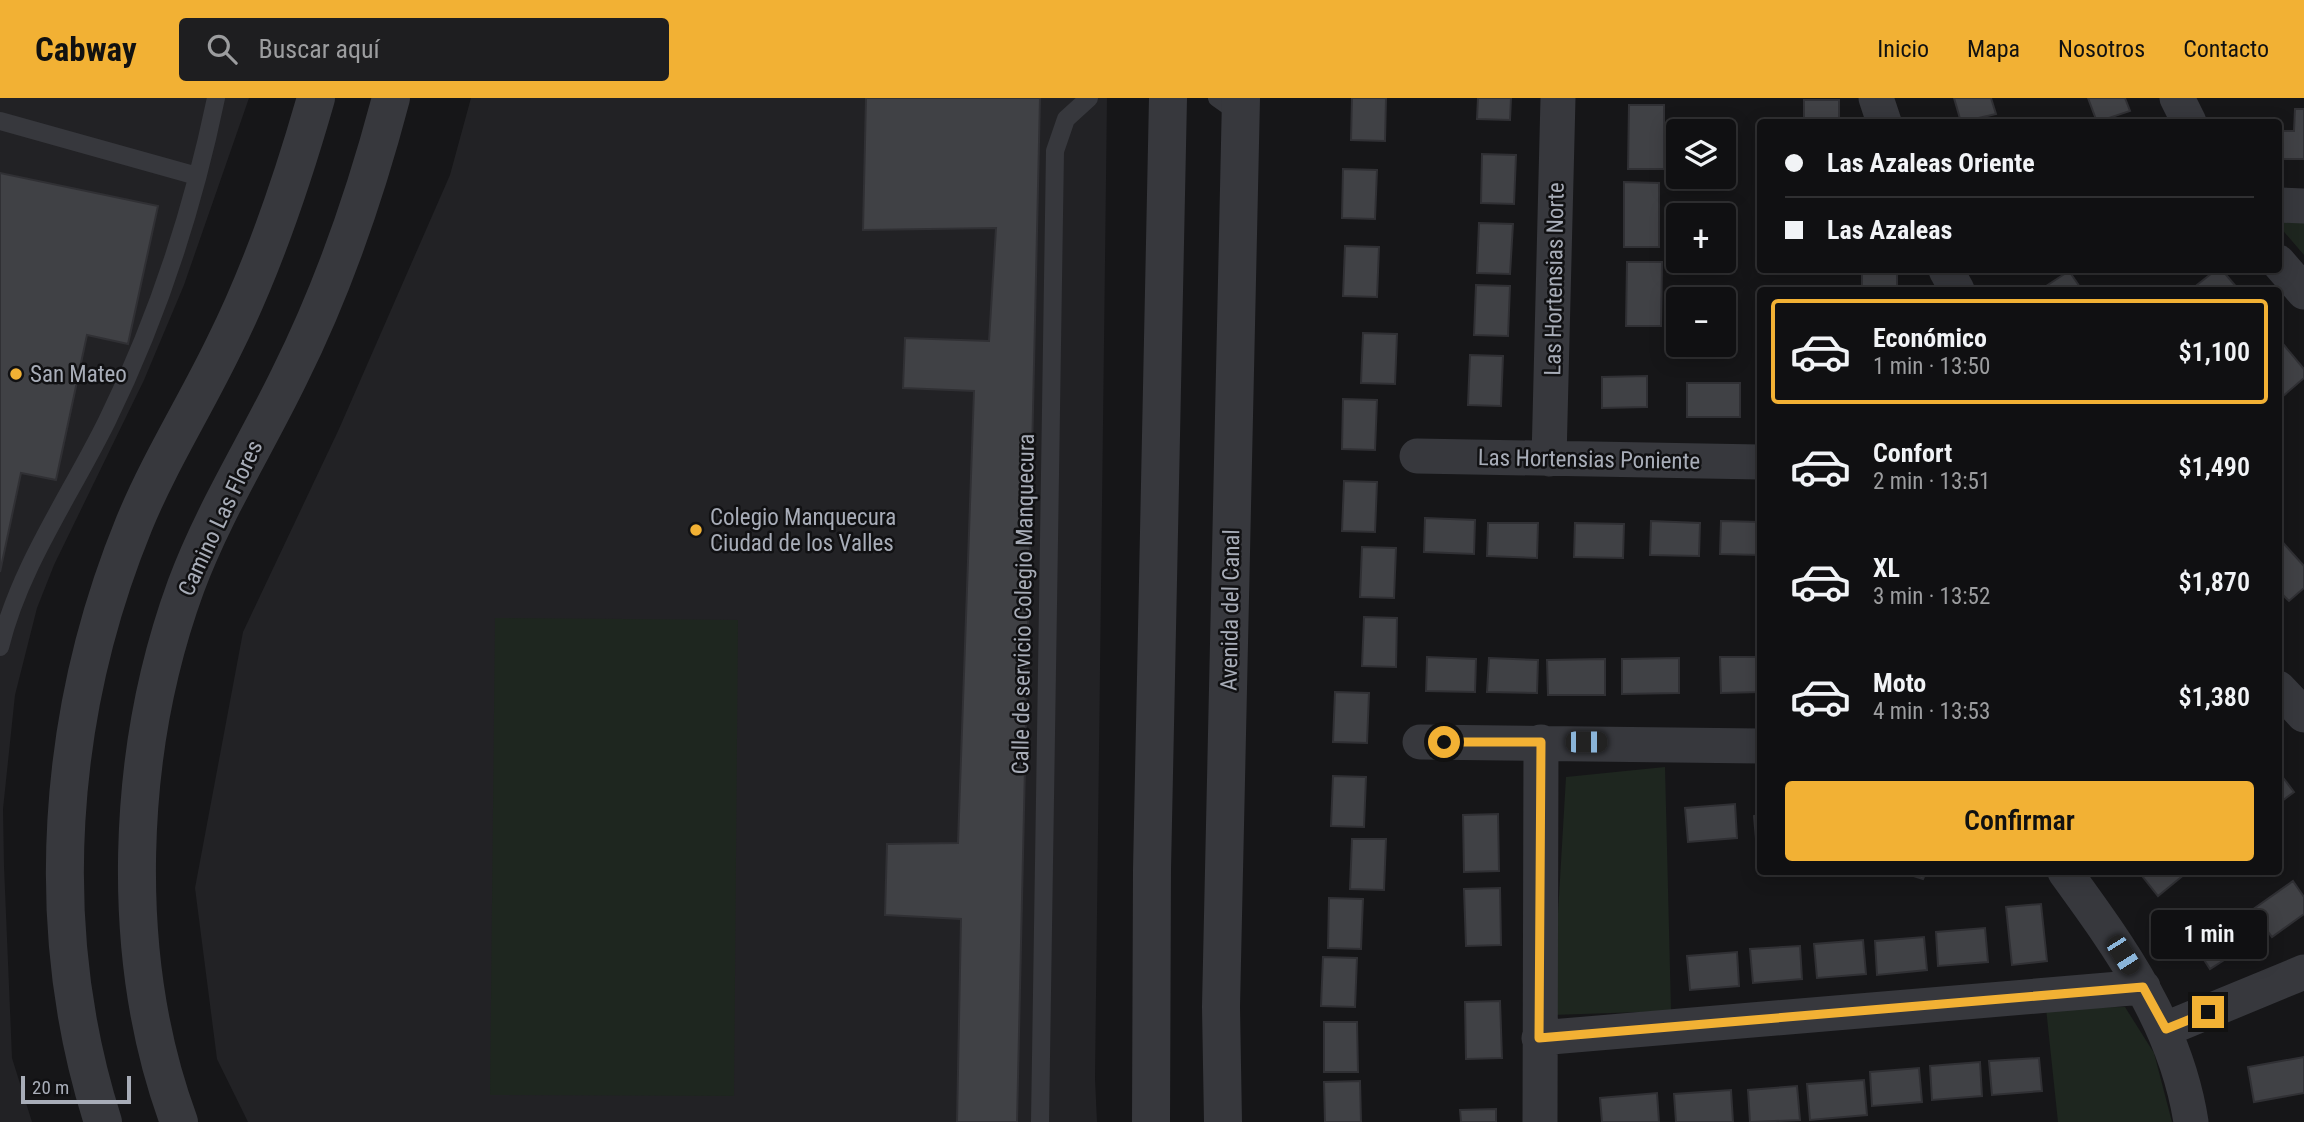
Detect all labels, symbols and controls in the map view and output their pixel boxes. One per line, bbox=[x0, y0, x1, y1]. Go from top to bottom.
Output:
search box bbox=[179, 18, 669, 81]
text: Cabway bbox=[35, 30, 137, 69]
icon: search bbox=[203, 30, 241, 68]
text: Buscar aquí bbox=[259, 34, 380, 64]
text: Inicio bbox=[1877, 35, 1929, 63]
text: Mapa bbox=[1967, 35, 2020, 63]
text: Nosotros bbox=[2058, 35, 2145, 63]
text: Contacto bbox=[2183, 35, 2269, 63]
map controls bbox=[1666, 119, 1736, 357]
button: layers bbox=[1666, 119, 1736, 189]
text: Las Azaleas Oriente bbox=[1827, 148, 2035, 178]
street label: Las Hortensias Norte bbox=[1539, 182, 1570, 376]
button: + bbox=[1666, 203, 1736, 273]
text: Las Azaleas bbox=[1827, 215, 1952, 245]
button: − bbox=[1666, 287, 1736, 357]
icon: car bbox=[1789, 320, 1852, 383]
text: Económico bbox=[1873, 323, 1987, 353]
text: $1,100 bbox=[2179, 337, 2250, 367]
text: 1 min · 13:50 bbox=[1873, 353, 1990, 380]
place label: San Mateo bbox=[30, 361, 127, 388]
marker: San Mateo bbox=[8, 366, 24, 382]
street label: Calle de servicio Colegio Manquecura bbox=[1007, 433, 1040, 775]
icon: car bbox=[1789, 435, 1852, 498]
street label: Camino Las Flores bbox=[173, 436, 268, 600]
text: Confort bbox=[1873, 438, 1952, 468]
street label: Las Hortensias Poniente bbox=[1478, 444, 1700, 475]
text: $1,490 bbox=[2179, 452, 2250, 482]
text: 2 min · 13:51 bbox=[1873, 468, 1990, 495]
place label: Colegio Manquecura Ciudad de los Valles bbox=[710, 504, 896, 557]
marker: Colegio Manquecura Ciudad de los Valles bbox=[688, 522, 704, 538]
street label: Avenida del Canal bbox=[1216, 529, 1245, 691]
icon: car bbox=[1789, 550, 1852, 613]
text: XL bbox=[1873, 553, 1900, 583]
text: $1,870 bbox=[2179, 567, 2250, 597]
text: 3 min · 13:52 bbox=[1873, 583, 1990, 610]
icon: car bbox=[1789, 665, 1852, 728]
text: Moto bbox=[1873, 668, 1926, 698]
text: $1,380 bbox=[2179, 682, 2250, 712]
text: 4 min · 13:53 bbox=[1873, 698, 1990, 725]
route start bbox=[1428, 726, 1460, 758]
car bbox=[1566, 732, 1608, 753]
button: Confirmar bbox=[1785, 781, 2254, 861]
callout: 1 min bbox=[2150, 911, 2266, 960]
text: 1 min bbox=[2184, 921, 2234, 948]
car bbox=[2103, 932, 2144, 978]
route end bbox=[2192, 996, 2224, 1028]
scale bar bbox=[21, 1073, 131, 1105]
text: 20 m bbox=[32, 1076, 69, 1099]

